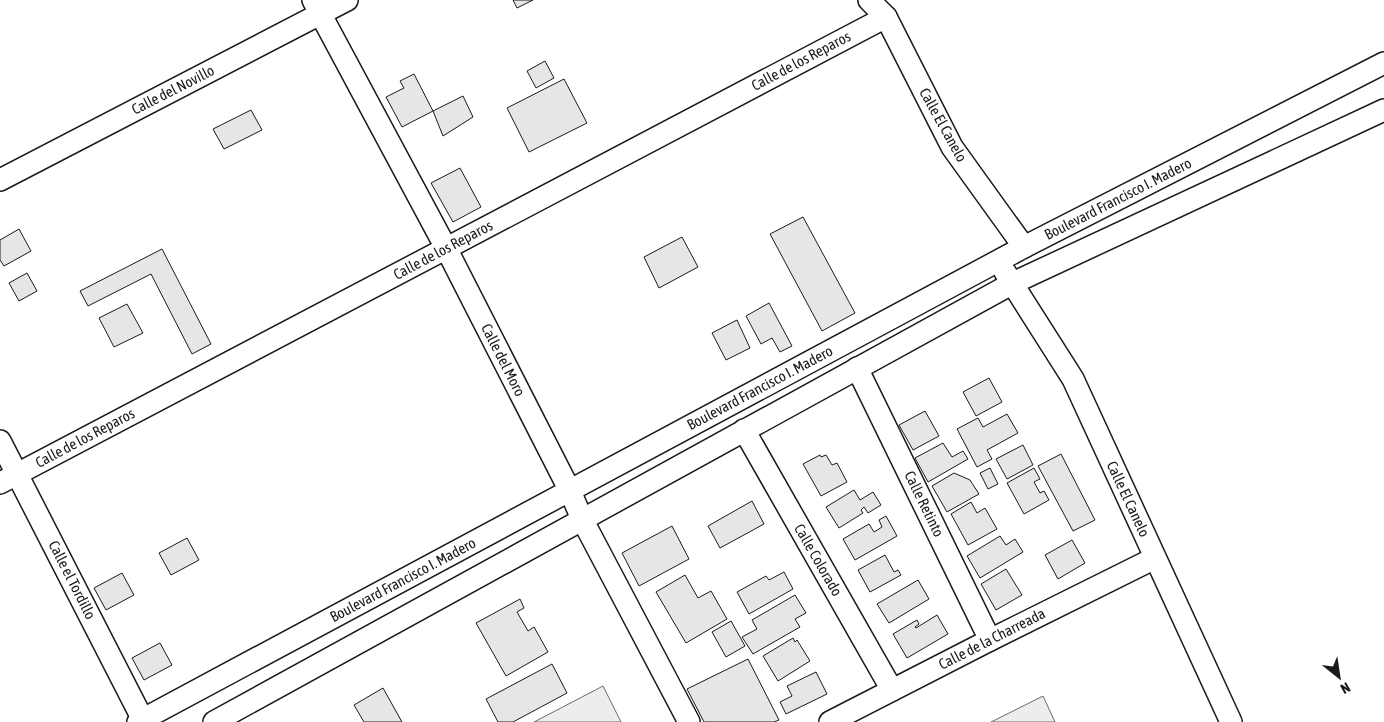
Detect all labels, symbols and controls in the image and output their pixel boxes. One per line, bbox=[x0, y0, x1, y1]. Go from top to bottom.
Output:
street label: Calle de los Reparos bbox=[748, 27, 853, 94]
street label: Calle del Novillo bbox=[129, 61, 217, 118]
street label: Calle El Canelo bbox=[916, 85, 971, 165]
street label: Boulevard Francisco I. Madero bbox=[1042, 154, 1194, 243]
street label: Calle de los Reparos bbox=[390, 216, 495, 283]
street label: Calle del Moro bbox=[478, 321, 529, 399]
street label: Boulevard Francisco I. Madero bbox=[684, 342, 836, 433]
street label: Calle de los Reparos bbox=[32, 404, 137, 471]
street label: Calle El Canelo bbox=[1104, 458, 1153, 539]
street label: Calle Retinto bbox=[901, 468, 948, 539]
street label: Calle Colorado bbox=[791, 521, 846, 599]
street label: Boulevard Francisco I. Madero bbox=[327, 534, 479, 625]
street label: Calle el Tordillo bbox=[45, 538, 99, 622]
street label: Calle de la Charreada bbox=[936, 604, 1048, 673]
north arrow bbox=[1314, 652, 1364, 702]
text: N bbox=[1338, 679, 1353, 697]

